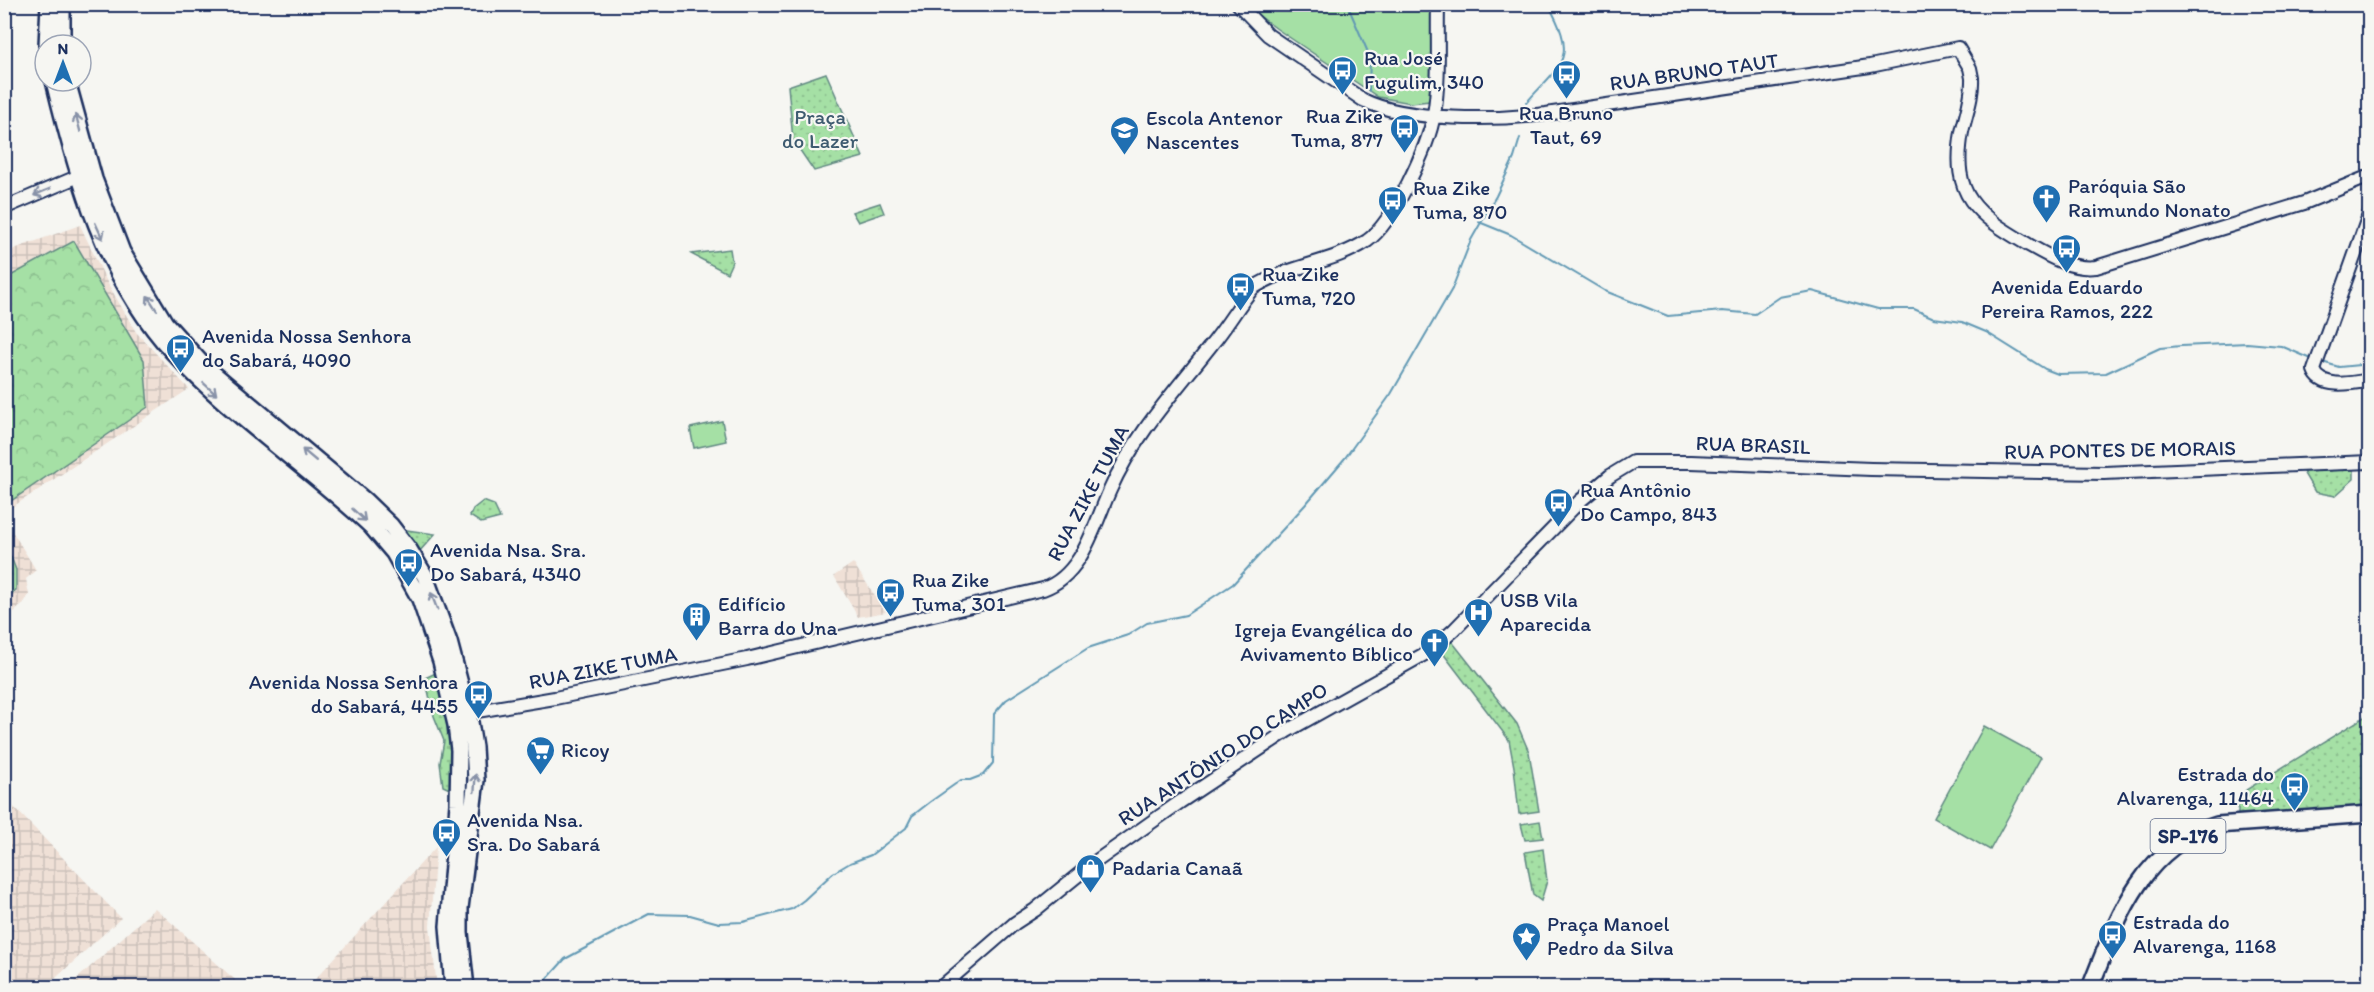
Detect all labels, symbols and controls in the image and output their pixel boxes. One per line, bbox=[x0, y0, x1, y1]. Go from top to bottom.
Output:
north arrow bbox=[33, 33, 93, 93]
text: N bbox=[58, 39, 68, 58]
place label: Rua José Fugulim, 340 bbox=[1364, 45, 1484, 94]
street label: RUA BRUNO TAUT bbox=[1608, 47, 1780, 96]
bus stop icon: Rua José Fugulim, 340 bbox=[1327, 54, 1359, 96]
bus stop icon: Rua Bruno Taut, 69 bbox=[1550, 58, 1582, 100]
place label: Rua Bruno Taut, 69 bbox=[1519, 100, 1613, 149]
place label: Rua Zike Tuma, 877 bbox=[1291, 103, 1383, 152]
park label: Praça do Lazer bbox=[782, 104, 859, 153]
place label: Escola Antenor Nascentes bbox=[1146, 105, 1283, 154]
bus stop icon: Rua Zike Tuma, 877 bbox=[1388, 112, 1420, 154]
one-way arrow bbox=[72, 114, 84, 133]
school or university icon: Escola Antenor Nascentes bbox=[1109, 114, 1141, 156]
place label: Paróquia São Raimundo Nonato bbox=[2068, 173, 2231, 222]
place label: Rua Zike Tuma, 870 bbox=[1413, 175, 1507, 224]
church icon: Paróquia São Raimundo Nonato bbox=[2031, 182, 2063, 224]
bus stop icon: Rua Zike Tuma, 870 bbox=[1376, 184, 1408, 226]
one-way arrow bbox=[33, 187, 52, 198]
one-way arrow bbox=[93, 222, 105, 240]
bus stop icon: Avenida Eduardo Pereira Ramos, 222 bbox=[2051, 232, 2083, 274]
place label: Rua Zike Tuma, 720 bbox=[1262, 261, 1356, 310]
bus stop icon: Rua Zike Tuma, 720 bbox=[1225, 270, 1257, 312]
place label: Avenida Eduardo Pereira Ramos, 222 bbox=[1981, 274, 2153, 323]
one-way arrow bbox=[145, 295, 157, 312]
place label: Avenida Nossa Senhora do Sabará, 4090 bbox=[202, 323, 411, 372]
bus stop icon: Avenida Nossa Senhora do Sabará, 4090 bbox=[165, 332, 197, 374]
one-way arrow bbox=[202, 382, 217, 396]
street label: RUA ZIKE TUMA bbox=[1041, 420, 1134, 565]
street label: RUA BRASIL bbox=[1695, 430, 1811, 459]
street label: RUA PONTES DE MORAIS bbox=[2004, 435, 2236, 464]
one-way arrow bbox=[302, 448, 317, 462]
place label: Rua Antônio Do Campo, 843 bbox=[1580, 477, 1717, 526]
bus stop icon: Rua Antônio Do Campo, 843 bbox=[1543, 486, 1575, 528]
one-way arrow bbox=[351, 508, 366, 522]
place label: Avenida Nsa. Sra. Do Sabará, 4340 bbox=[430, 537, 586, 586]
bus stop icon: Avenida Nsa. Sra. Do Sabará, 4340 bbox=[393, 546, 425, 588]
place label: Rua Zike Tuma, 301 bbox=[912, 567, 1006, 616]
bus stop icon: Rua Zike Tuma, 301 bbox=[875, 576, 907, 618]
place label: USB Vila Aparecida bbox=[1500, 587, 1591, 636]
place label: Edifício Barra do Una bbox=[718, 591, 837, 640]
one-way arrow bbox=[428, 592, 439, 610]
hospital icon: USB Vila Aparecida bbox=[1463, 596, 1495, 638]
building icon: Edifício Barra do Una bbox=[681, 600, 713, 642]
place label: Igreja Evangélica do Avivamento Bíblico bbox=[1234, 617, 1413, 666]
church icon: Igreja Evangélica do Avivamento Bíblico bbox=[1418, 626, 1450, 668]
street label: RUA ZIKE TUMA bbox=[527, 641, 680, 694]
place label: Avenida Nossa Senhora do Sabará, 4455 bbox=[249, 669, 458, 718]
street label: RUA ANTÔNIO DO CAMPO bbox=[1113, 676, 1332, 831]
bus stop icon: Avenida Nossa Senhora do Sabará, 4455 bbox=[463, 678, 495, 720]
supermarket icon: Ricoy bbox=[524, 734, 556, 776]
place label: Ricoy bbox=[561, 737, 610, 762]
place label: Estrada do Alvarenga, 11464 bbox=[2117, 761, 2274, 810]
bus stop icon: Estrada do Alvarenga, 11464 bbox=[2279, 770, 2311, 812]
one-way arrow bbox=[469, 774, 480, 794]
place label: Avenida Nsa. Sra. Do Sabará bbox=[467, 807, 600, 856]
bus stop icon: Avenida Nsa. Sra. Do Sabará bbox=[430, 816, 462, 858]
road number: SP-176 bbox=[2150, 819, 2226, 853]
shop icon: Padaria Canaã bbox=[1075, 852, 1107, 894]
place label: Padaria Canaã bbox=[1112, 855, 1243, 880]
place label: Estrada do Alvarenga, 1168 bbox=[2133, 909, 2277, 958]
place label: Praça Manoel Pedro da Silva bbox=[1547, 911, 1674, 960]
bus stop icon: Estrada do Alvarenga, 1168 bbox=[2096, 918, 2128, 960]
place icon: Praça Manoel Pedro da Silva bbox=[1510, 920, 1542, 962]

